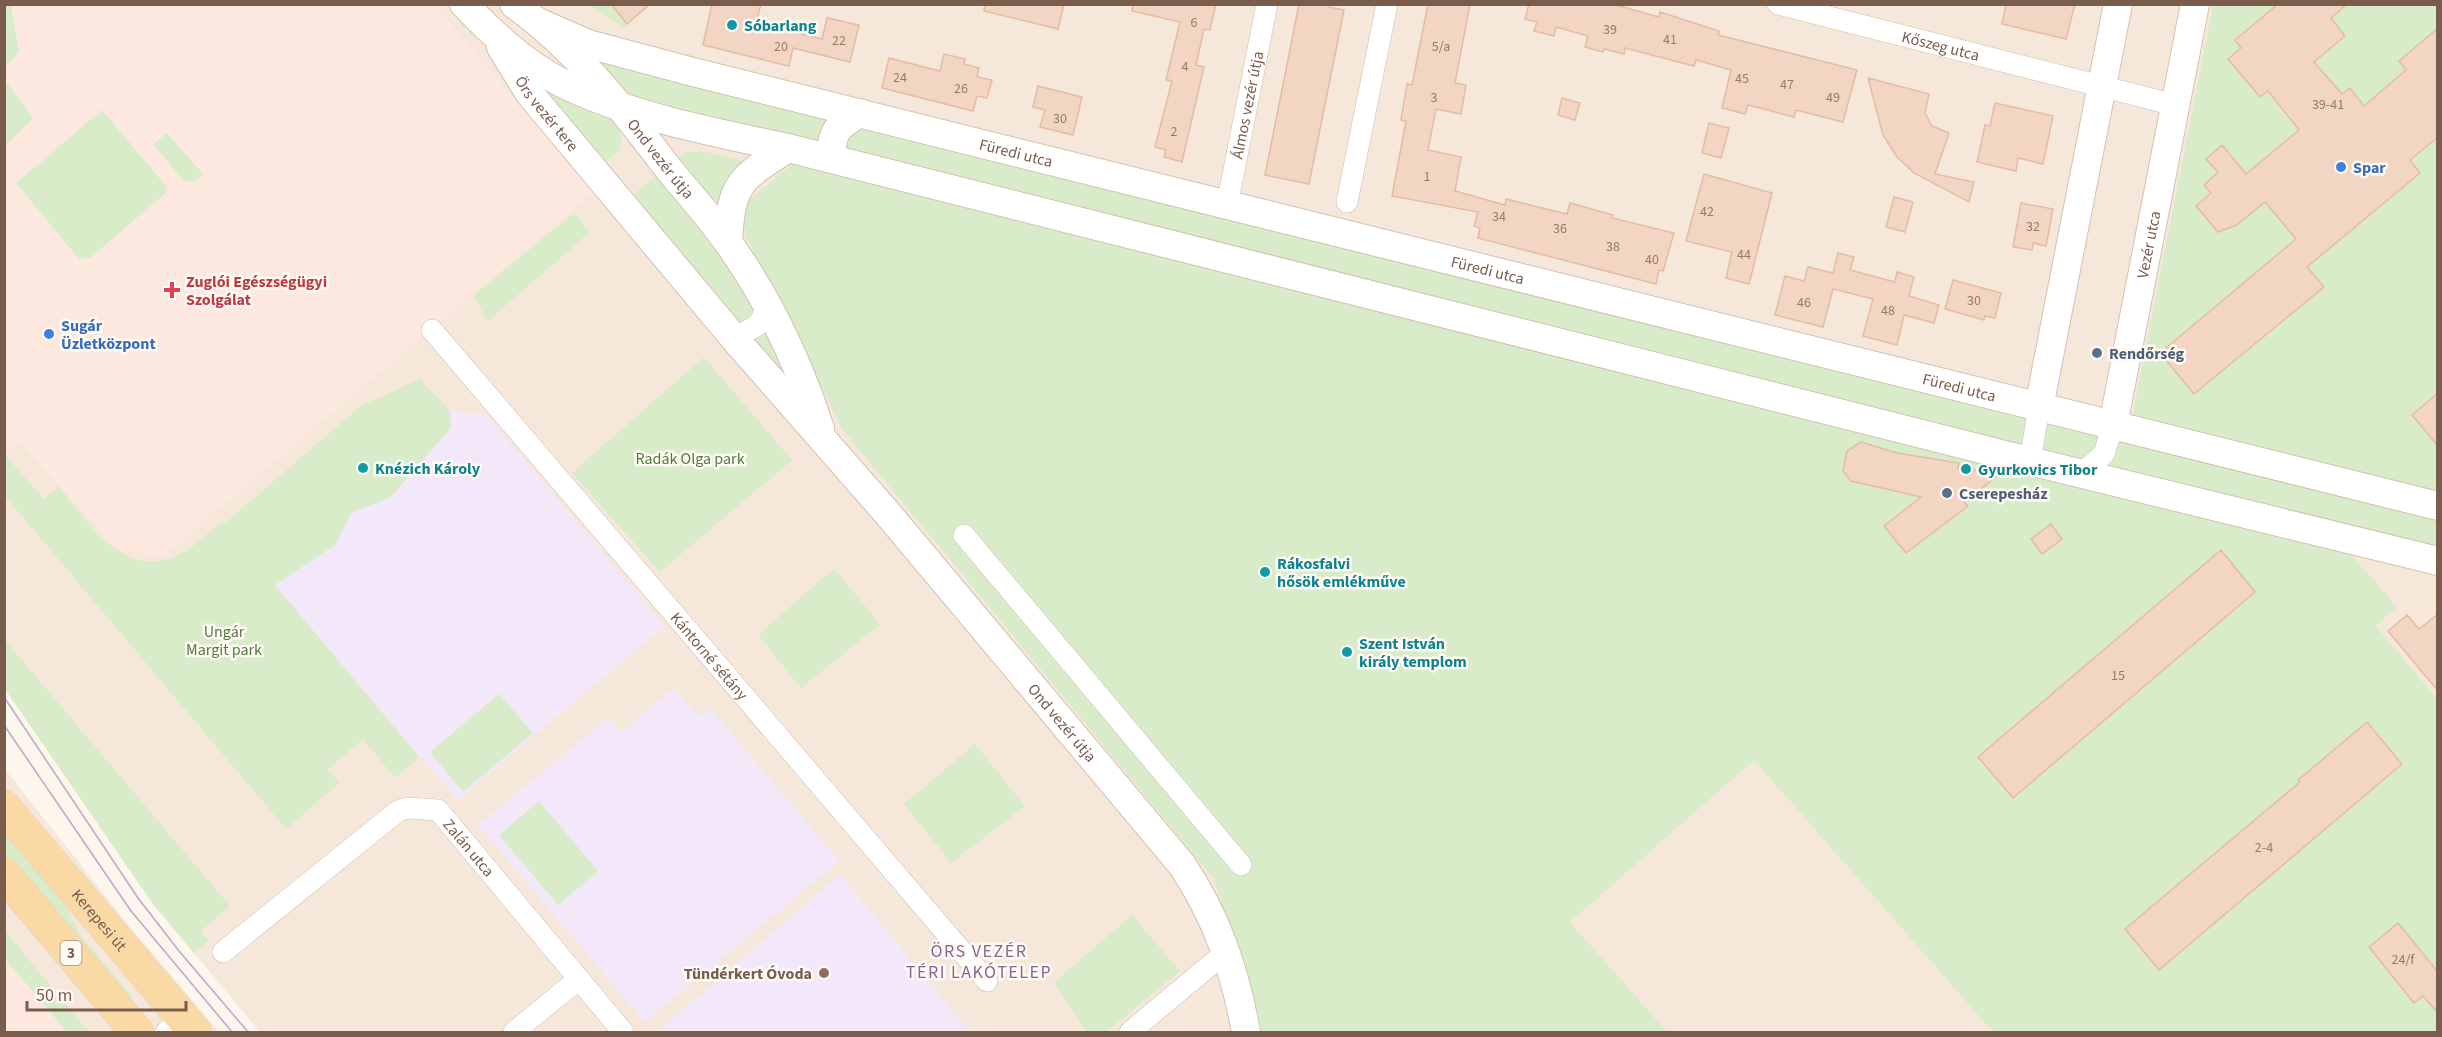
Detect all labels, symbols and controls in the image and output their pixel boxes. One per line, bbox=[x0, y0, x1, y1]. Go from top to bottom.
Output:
house number: 6 bbox=[1191, 13, 1198, 33]
place label: Sóbarlang bbox=[744, 15, 817, 37]
marker: Sóbarlang bbox=[725, 18, 739, 32]
house number: 39 bbox=[1603, 20, 1617, 40]
street label: Kőszeg utca bbox=[1899, 26, 1982, 67]
house number: 41 bbox=[1663, 30, 1677, 50]
house number: 22 bbox=[832, 31, 846, 51]
house number: 20 bbox=[774, 37, 788, 57]
house number: 5/a bbox=[1432, 37, 1450, 57]
street label: Álmos vezér útja bbox=[1226, 49, 1269, 161]
house number: 4 bbox=[1182, 57, 1189, 77]
house number: 24 bbox=[893, 68, 907, 88]
house number: 45 bbox=[1735, 69, 1749, 89]
street label: Örs vezér tere bbox=[509, 72, 584, 157]
house number: 47 bbox=[1780, 75, 1794, 95]
house number: 26 bbox=[954, 79, 968, 99]
house number: 3 bbox=[1431, 88, 1438, 108]
house number: 49 bbox=[1826, 88, 1840, 108]
house number: 39-41 bbox=[2312, 95, 2344, 115]
house number: 30 bbox=[1053, 109, 1067, 129]
street label: Ond vezér útja bbox=[622, 114, 699, 204]
house number: 2 bbox=[1171, 122, 1178, 142]
street label: Füredi utca bbox=[977, 134, 1055, 173]
place label: Spar bbox=[2353, 157, 2386, 179]
marker: Spar bbox=[2334, 160, 2348, 174]
house number: 1 bbox=[1424, 167, 1431, 187]
house number: 42 bbox=[1700, 202, 1714, 222]
house number: 34 bbox=[1492, 207, 1506, 227]
street label: Vezér utca bbox=[2132, 209, 2166, 280]
house number: 32 bbox=[2026, 217, 2040, 237]
house number: 36 bbox=[1553, 219, 1567, 239]
house number: 38 bbox=[1606, 237, 1620, 257]
house number: 44 bbox=[1737, 245, 1751, 265]
house number: 40 bbox=[1645, 250, 1659, 270]
street label: Füredi utca bbox=[1448, 251, 1526, 290]
place label: Zuglói Egészségügyi Szolgálat bbox=[186, 271, 327, 311]
marker: Zuglói Egészségügyi Szolgálat bbox=[163, 281, 181, 299]
house number: 30 bbox=[1967, 291, 1981, 311]
house number: 46 bbox=[1797, 293, 1811, 313]
house number: 48 bbox=[1881, 301, 1895, 321]
place label: Sugár Üzletközpont bbox=[61, 315, 156, 355]
marker: Sugár Üzletközpont bbox=[42, 327, 56, 341]
place label: Rendőrség bbox=[2109, 343, 2185, 365]
marker: Rendőrség bbox=[2090, 346, 2104, 360]
street label: Füredi utca bbox=[1920, 368, 1998, 408]
park label: Radák Olga park bbox=[635, 448, 745, 470]
place label: Knézich Károly bbox=[375, 458, 481, 480]
place label: Gyurkovics Tibor bbox=[1978, 459, 2098, 481]
marker: Knézich Károly bbox=[356, 461, 370, 475]
marker: Gyurkovics Tibor bbox=[1959, 462, 1973, 476]
place label: Cserepesház bbox=[1959, 483, 2048, 505]
marker: Cserepesház bbox=[1940, 486, 1954, 500]
place label: Rákosfalvi hősök emlékműve bbox=[1277, 553, 1406, 593]
marker: Rákosfalvi hősök emlékműve bbox=[1258, 565, 1272, 579]
street label: Kántorné sétány bbox=[665, 608, 753, 705]
park label: Ungár Margit park bbox=[186, 621, 262, 661]
place label: Szent István király templom bbox=[1359, 633, 1467, 673]
marker: Szent István király templom bbox=[1340, 645, 1354, 659]
house number: 15 bbox=[2111, 666, 2125, 686]
street label: Ond vezér útja bbox=[1022, 679, 1101, 767]
street label: Zalán utca bbox=[438, 814, 499, 882]
house number: 2-4 bbox=[2255, 838, 2273, 858]
street label: Kerepesi út bbox=[66, 885, 132, 957]
district label: ÖRS VEZÉR TÉRI LAKÓTELEP bbox=[906, 939, 1052, 985]
road number: 3 bbox=[60, 941, 82, 965]
house number: 24/f bbox=[2392, 950, 2415, 970]
place label: Tündérkert Óvoda bbox=[684, 963, 812, 985]
marker: Tündérkert Óvoda bbox=[817, 966, 831, 980]
scale bar bbox=[27, 974, 186, 1012]
text: 50 m bbox=[36, 983, 72, 1008]

